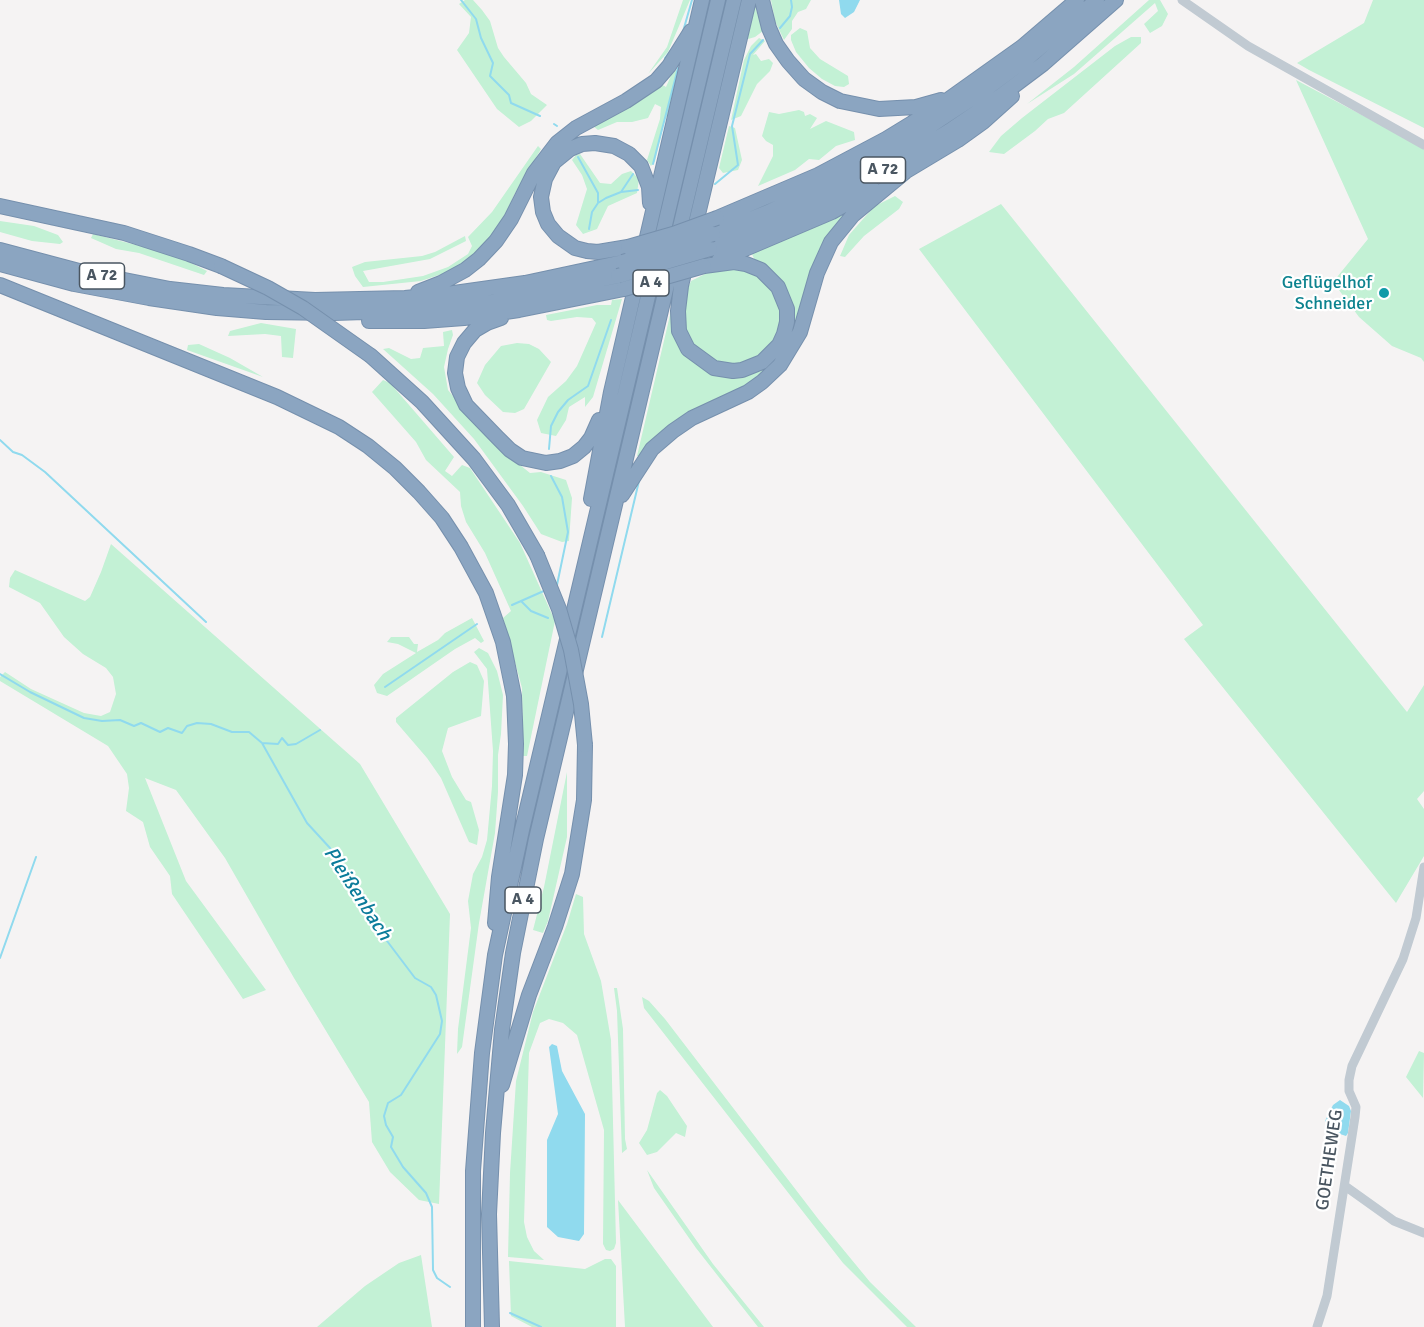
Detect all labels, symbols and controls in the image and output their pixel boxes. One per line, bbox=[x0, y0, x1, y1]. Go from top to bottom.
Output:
road number: A 72 bbox=[860, 157, 906, 183]
road number: A 72 bbox=[80, 263, 124, 289]
road number: A 4 bbox=[633, 270, 669, 296]
place label: Geflügelhof Schneider bbox=[1282, 272, 1372, 314]
marker: Geflügelhof Schneider bbox=[1377, 286, 1391, 300]
water label: Pleißenbach bbox=[318, 843, 396, 945]
road number: A 4 bbox=[505, 887, 541, 913]
street label: GOETHEWEG bbox=[1312, 1108, 1348, 1212]

